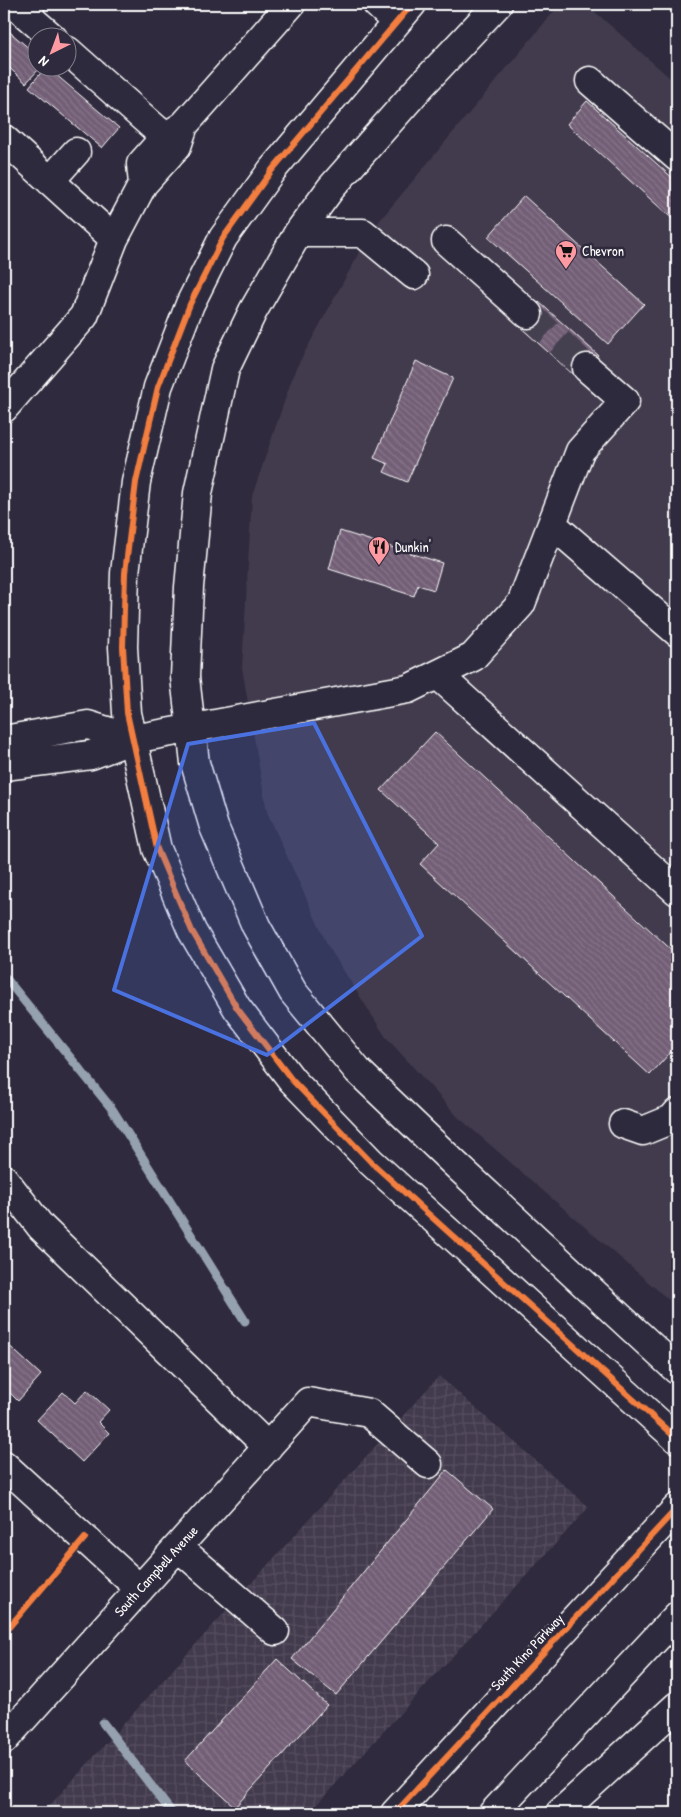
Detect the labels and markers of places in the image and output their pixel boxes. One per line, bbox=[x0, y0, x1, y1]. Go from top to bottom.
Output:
supermarket icon: Chevron bbox=[554, 239, 578, 270]
place label: Chevron bbox=[582, 241, 624, 260]
restaurant icon: Dunkin' bbox=[367, 535, 391, 566]
place label: Dunkin' bbox=[395, 537, 431, 556]

